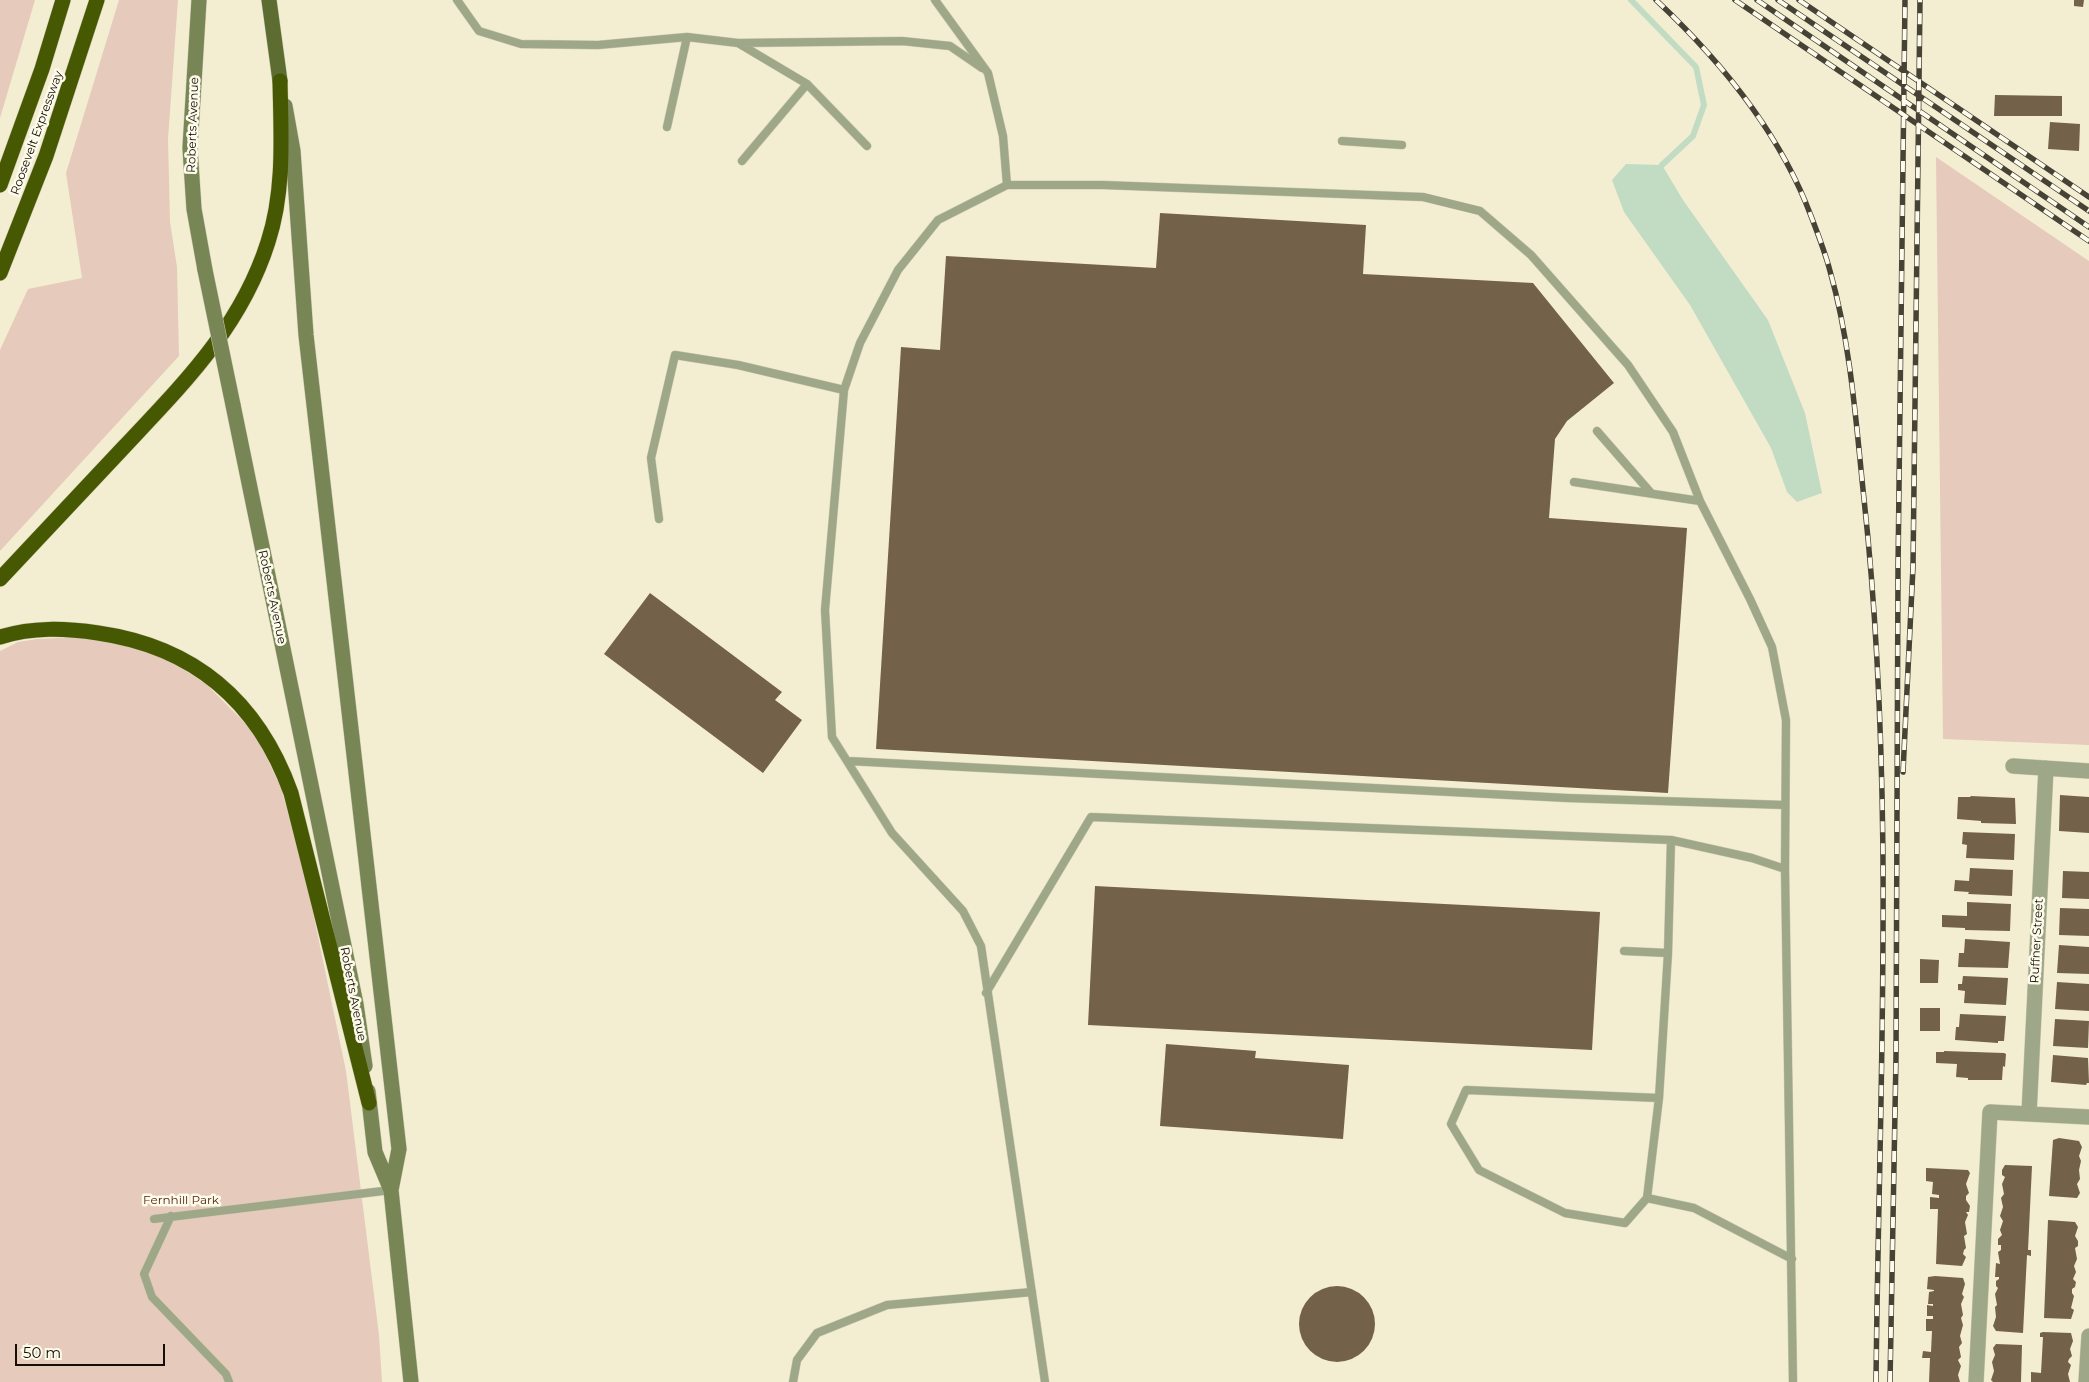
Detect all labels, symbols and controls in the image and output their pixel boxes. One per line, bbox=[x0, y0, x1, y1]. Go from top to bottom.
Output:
street label: Roosevelt Expressway bbox=[8, 69, 66, 197]
street label: Roberts Avenue bbox=[184, 77, 202, 173]
street label: Roberts Avenue bbox=[255, 549, 289, 645]
street label: Ruffner Street bbox=[2028, 898, 2046, 984]
street label: Roberts Avenue bbox=[337, 946, 369, 1042]
park label: Fernhill Park bbox=[143, 1193, 219, 1207]
scale bar bbox=[18, 1334, 168, 1366]
text: 50 m bbox=[23, 1343, 61, 1362]

